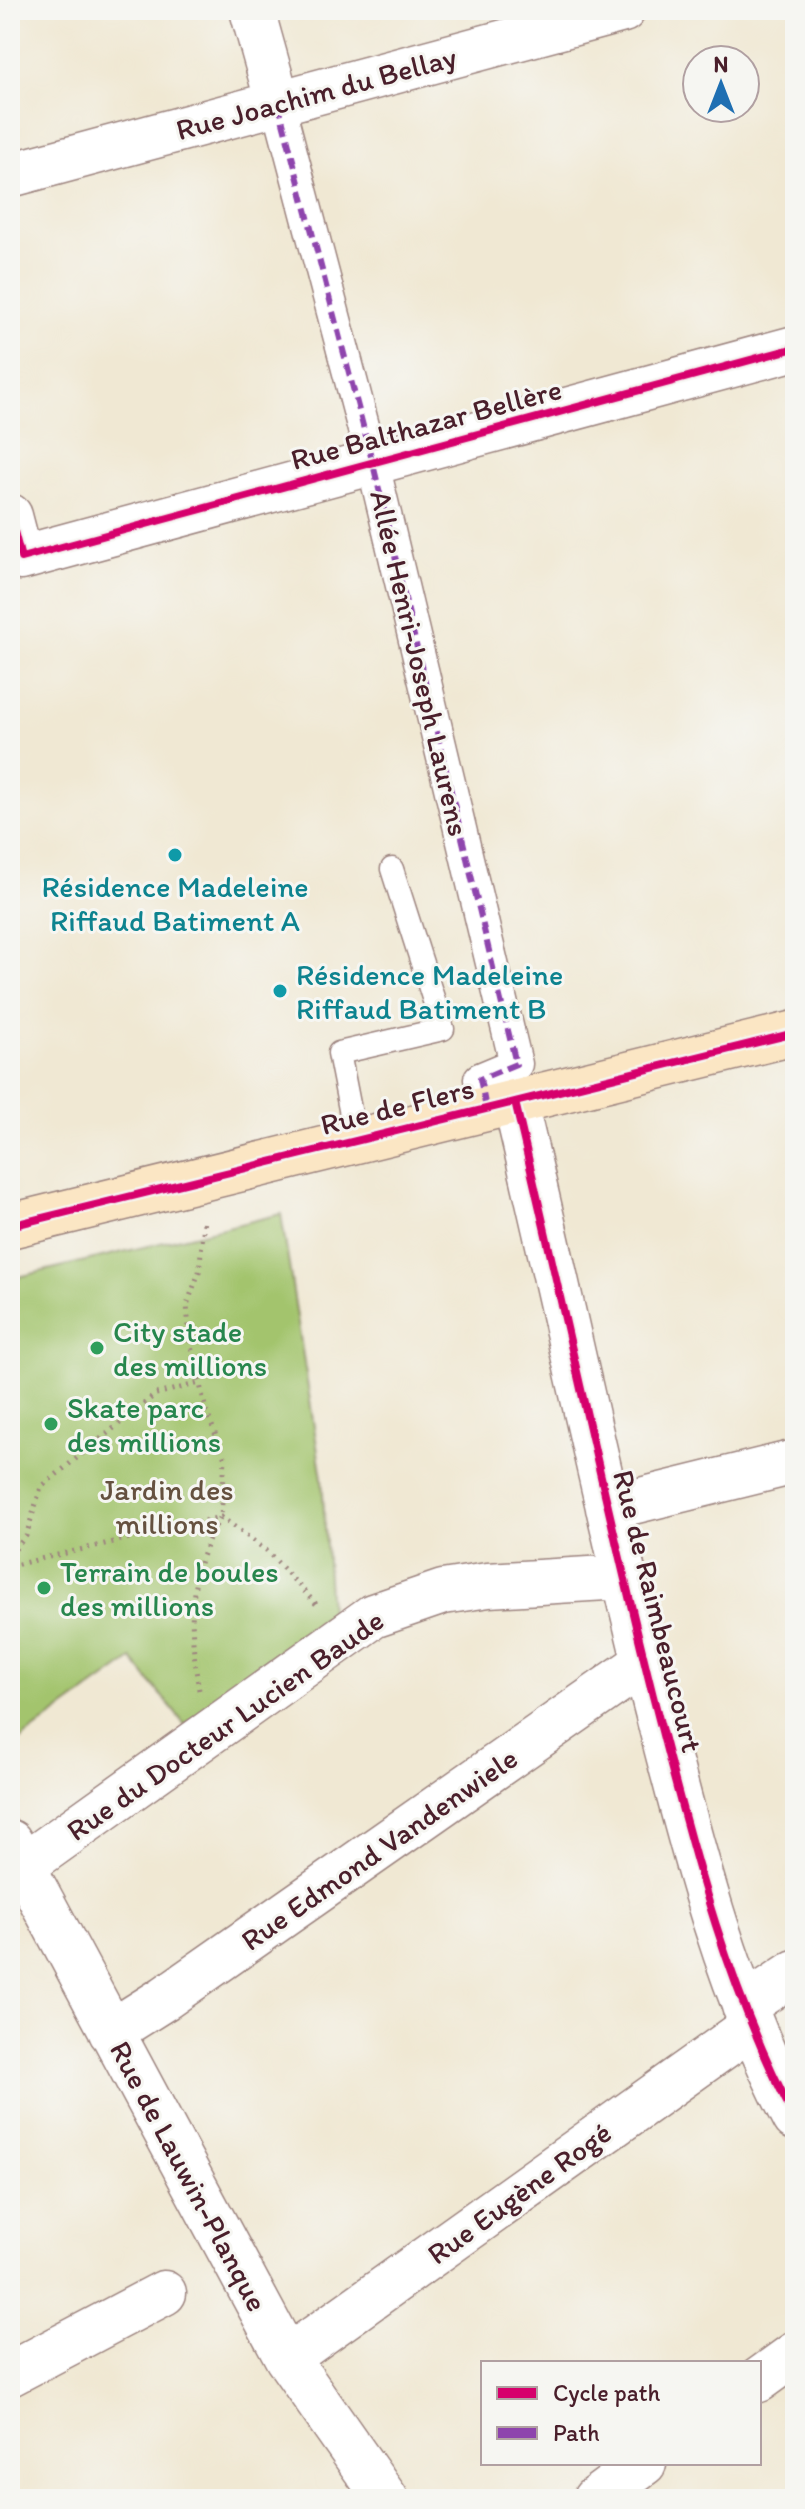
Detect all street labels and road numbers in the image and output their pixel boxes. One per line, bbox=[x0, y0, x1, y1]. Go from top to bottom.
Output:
street label: Rue Joachim du Bellay bbox=[172, 38, 460, 148]
street label: Rue Balthazar Bellère bbox=[286, 370, 566, 478]
street label: Allée Henri-Joseph Laurens bbox=[362, 486, 478, 840]
street label: Rue de Flers bbox=[316, 1069, 478, 1143]
street label: Rue de Raimbeaucourt bbox=[605, 1466, 711, 1756]
street label: Rue du Docteur Lucien Baude bbox=[59, 1601, 391, 1849]
street label: Rue Edmond Vandenwiele bbox=[234, 1739, 524, 1959]
street label: Rue de Lauwin-Planque bbox=[102, 2034, 276, 2318]
street label: Rue Eugène Rogé bbox=[420, 2114, 618, 2272]

